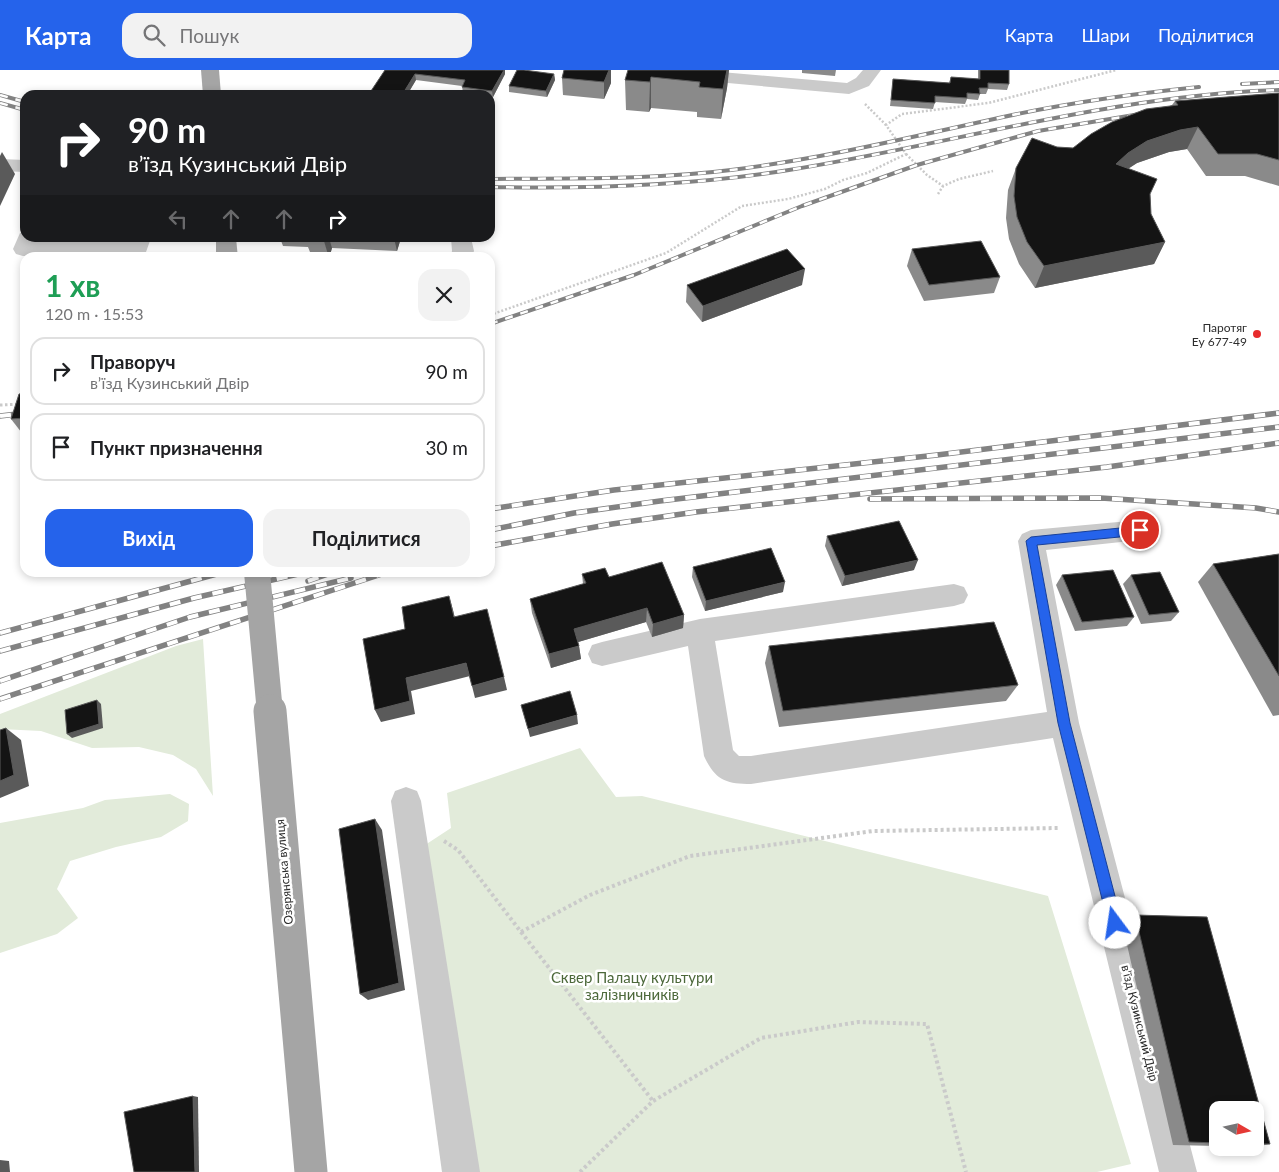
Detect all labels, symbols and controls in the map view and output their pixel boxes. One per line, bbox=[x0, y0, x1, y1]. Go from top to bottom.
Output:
search box bbox=[122, 13, 472, 58]
text: Карта bbox=[25, 21, 92, 50]
icon: search bbox=[140, 21, 168, 49]
text: Пошук bbox=[180, 24, 239, 47]
text: Карта bbox=[1005, 24, 1053, 46]
text: Шари bbox=[1081, 24, 1130, 46]
text: Поділитися bbox=[1158, 24, 1254, 46]
text: 90 m bbox=[128, 108, 206, 150]
icon: right bbox=[45, 110, 110, 175]
text: в’їзд Кузинський Двір bbox=[128, 150, 347, 177]
icon: left bbox=[164, 205, 192, 233]
icon: ahead bbox=[217, 205, 245, 233]
icon: ahead bbox=[270, 205, 298, 233]
icon: right bbox=[323, 205, 351, 233]
text: 1 хв bbox=[45, 267, 100, 303]
button: close bbox=[418, 269, 470, 321]
text: 120 m · 15:53 bbox=[45, 304, 144, 323]
place label: Паротяг Еу 677-49 bbox=[1192, 320, 1247, 349]
marker: Паротяг Еу 677-49 bbox=[1251, 328, 1263, 340]
text: Праворуч bbox=[90, 350, 175, 373]
icon: right bbox=[47, 357, 75, 385]
text: 90 m bbox=[425, 360, 468, 383]
text: в’їзд Кузинський Двір bbox=[90, 373, 249, 392]
icon: arrive bbox=[47, 433, 75, 461]
text: Пункт призначення bbox=[90, 436, 263, 459]
text: 30 m bbox=[425, 436, 468, 459]
button: Вихід bbox=[45, 509, 253, 567]
button: Поділитися bbox=[263, 509, 470, 567]
pin bbox=[1119, 509, 1161, 551]
icon: arrive bbox=[1126, 516, 1154, 544]
street label: Озерянська вулиця bbox=[272, 819, 296, 925]
position arrow bbox=[1088, 896, 1140, 948]
street label: в’їзд Кузинський Двір bbox=[1118, 963, 1162, 1083]
park label: Сквер Палацу культури залізничників bbox=[551, 968, 713, 1003]
north arrow bbox=[1209, 1101, 1264, 1156]
map controls bbox=[1209, 1101, 1264, 1156]

